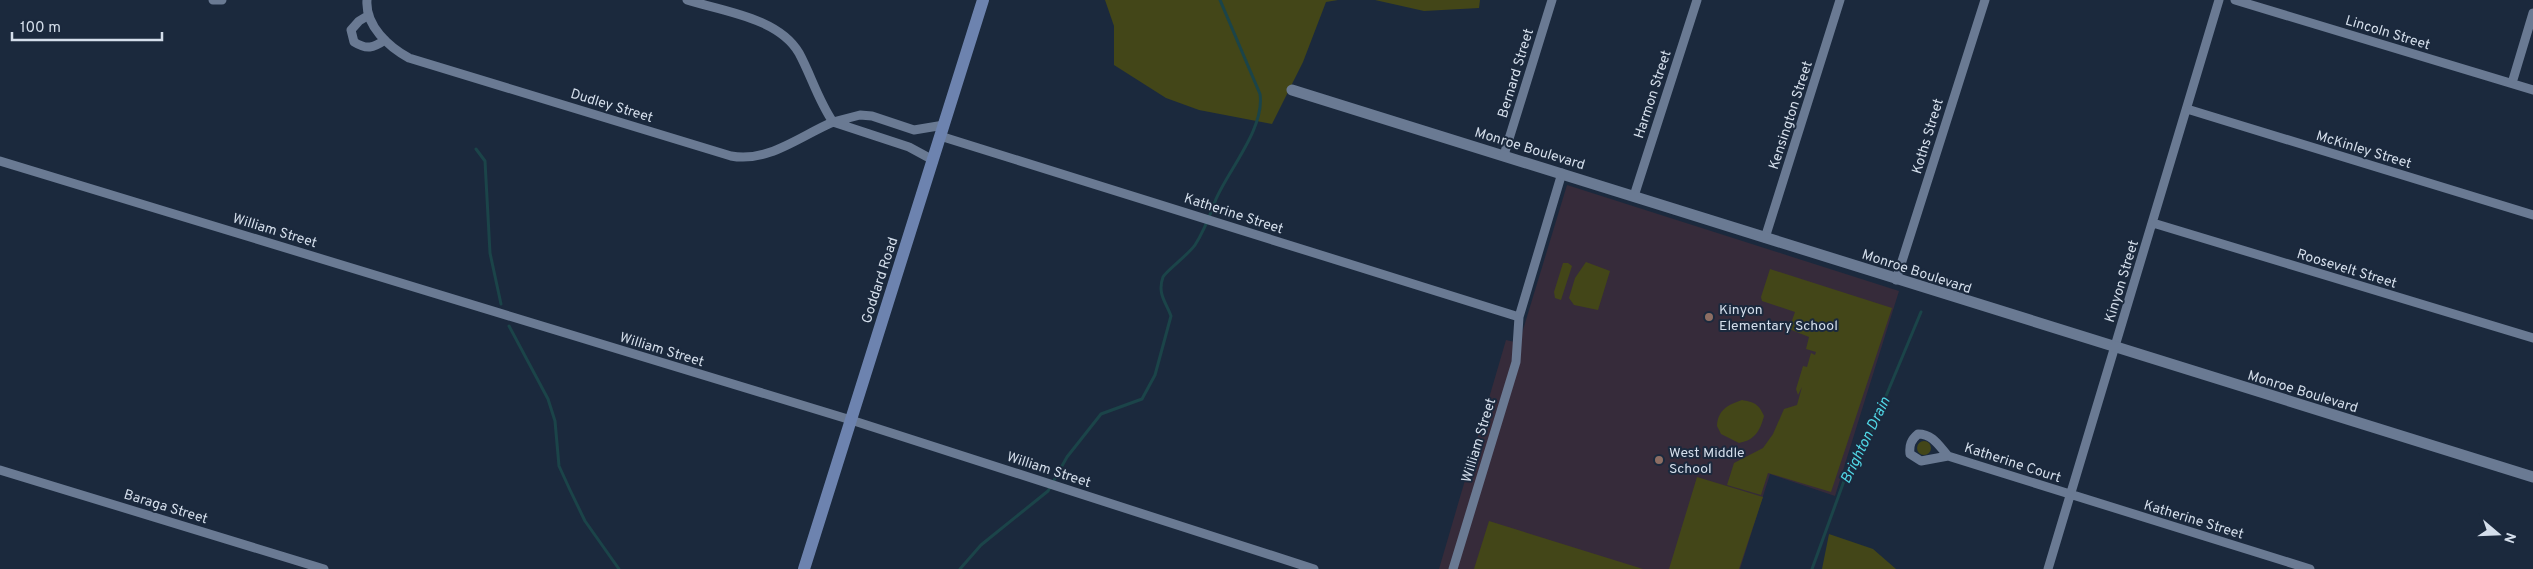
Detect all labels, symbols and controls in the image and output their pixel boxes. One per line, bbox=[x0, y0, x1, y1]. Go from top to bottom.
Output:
scale bar bbox=[12, 10, 162, 42]
street label: Lincoln Street bbox=[2343, 12, 2432, 54]
text: 100 m bbox=[20, 19, 61, 38]
street label: Bernard Street bbox=[1495, 27, 1538, 120]
street label: Harmon Street bbox=[1631, 48, 1676, 141]
street label: Kensington Street bbox=[1766, 59, 1817, 172]
street label: Dudley Street bbox=[568, 86, 655, 127]
street label: Koths Street bbox=[1909, 97, 1948, 176]
street label: Monroe Boulevard bbox=[1472, 125, 1587, 174]
street label: McKinley Street bbox=[2314, 128, 2413, 173]
street label: Katherine Street bbox=[1182, 190, 1285, 238]
street label: William Street bbox=[230, 211, 319, 252]
street label: Goddard Road bbox=[858, 235, 902, 326]
street label: Kinyon Street bbox=[2102, 238, 2143, 325]
street label: Roosevelt Street bbox=[2294, 246, 2399, 293]
street label: Monroe Boulevard bbox=[1860, 247, 1974, 298]
place label: Kinyon Elementary School bbox=[1719, 302, 1838, 335]
marker: Kinyon Elementary School bbox=[1703, 311, 1715, 323]
street label: William Street bbox=[617, 330, 706, 371]
street label: Monroe Boulevard bbox=[2245, 368, 2360, 417]
water label: Brighton Drain bbox=[1837, 394, 1896, 487]
street label: William Street bbox=[1459, 396, 1500, 485]
street label: Katherine Court bbox=[1962, 440, 2063, 487]
place label: West Middle School bbox=[1669, 445, 1745, 478]
street label: William Street bbox=[1004, 449, 1093, 492]
marker: West Middle School bbox=[1653, 454, 1665, 466]
street label: Baraga Street bbox=[122, 487, 210, 528]
street label: Katherine Street bbox=[2142, 497, 2245, 544]
north arrow bbox=[2473, 509, 2523, 559]
text: N bbox=[2499, 530, 2519, 545]

